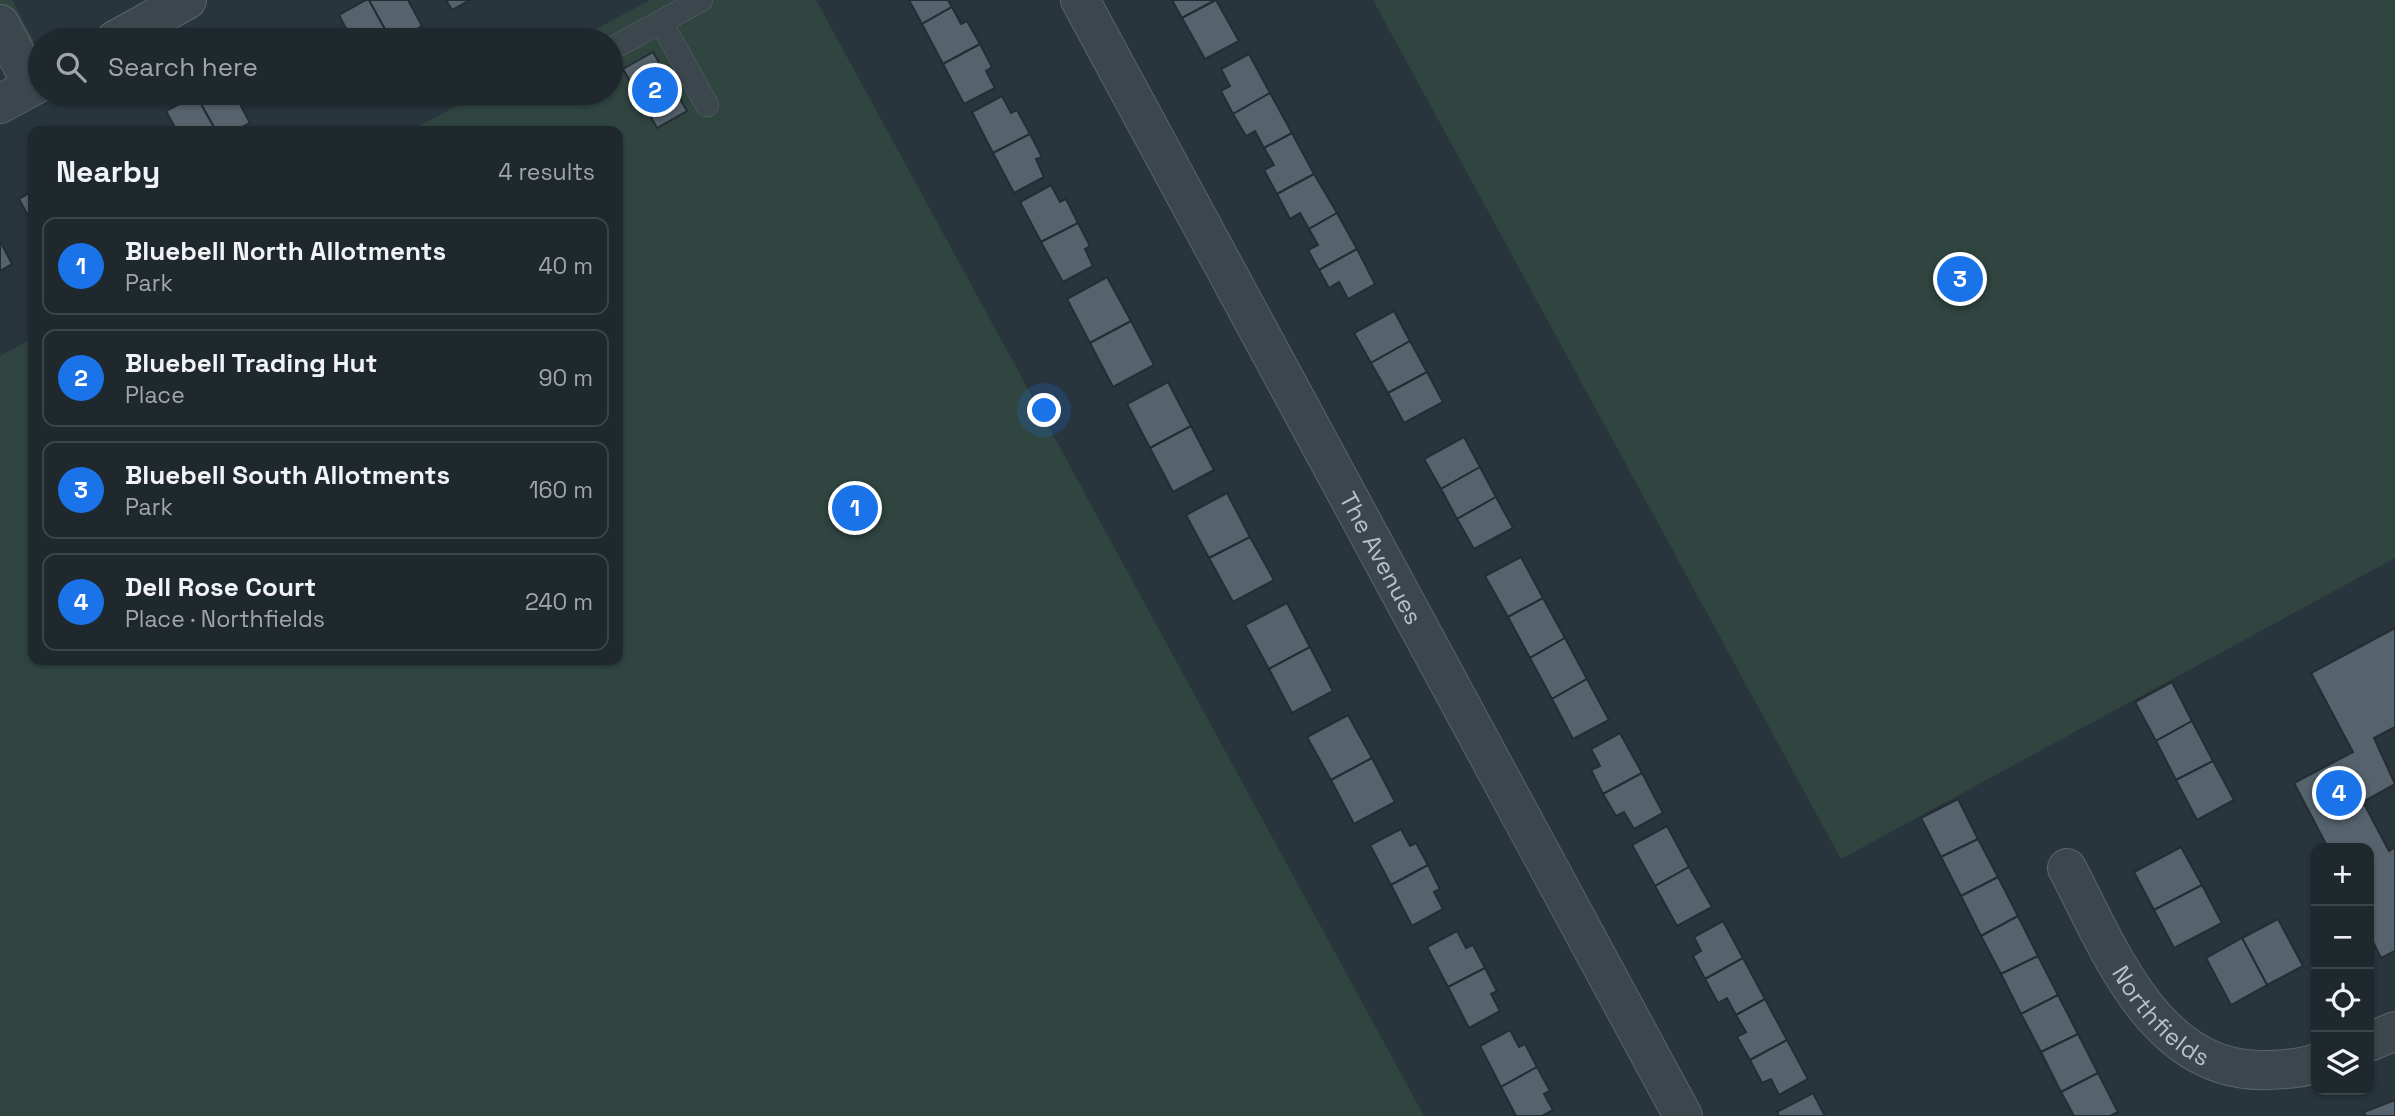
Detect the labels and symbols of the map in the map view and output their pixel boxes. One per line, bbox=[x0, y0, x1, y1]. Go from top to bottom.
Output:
pin: 2 bbox=[632, 64, 678, 116]
pin: 3 bbox=[1937, 253, 1983, 305]
your location bbox=[1027, 393, 1061, 427]
pin: 1 bbox=[832, 482, 878, 534]
street label: The Avenues bbox=[1333, 486, 1430, 630]
pin: 4 bbox=[2316, 767, 2362, 819]
street label: Northfields bbox=[2106, 959, 2215, 1073]

